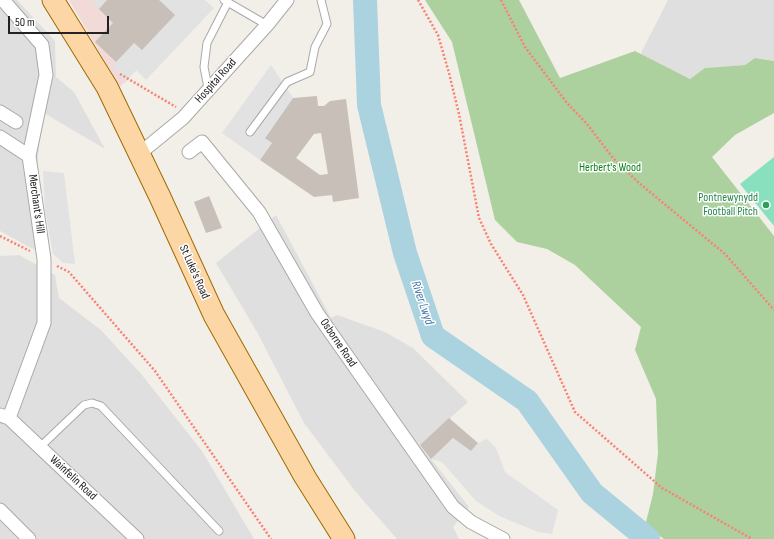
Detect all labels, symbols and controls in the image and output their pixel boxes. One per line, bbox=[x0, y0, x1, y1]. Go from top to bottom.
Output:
scale bar bbox=[10, 8, 111, 34]
text: 50 m bbox=[15, 15, 35, 30]
street label: Hospital Road bbox=[192, 56, 240, 106]
park label: Herbert's Wood bbox=[579, 161, 641, 175]
street label: Merchant's Hill bbox=[25, 174, 47, 234]
place label: Pontnewynydd Football Pitch bbox=[698, 191, 758, 219]
marker: Pontnewynydd Football Pitch bbox=[761, 200, 771, 210]
street label: St Luke's Road bbox=[176, 243, 212, 301]
water label: River Lwyd bbox=[407, 279, 437, 327]
street label: Osborne Road bbox=[317, 316, 359, 370]
street label: Wainfelin Road bbox=[46, 453, 100, 503]

